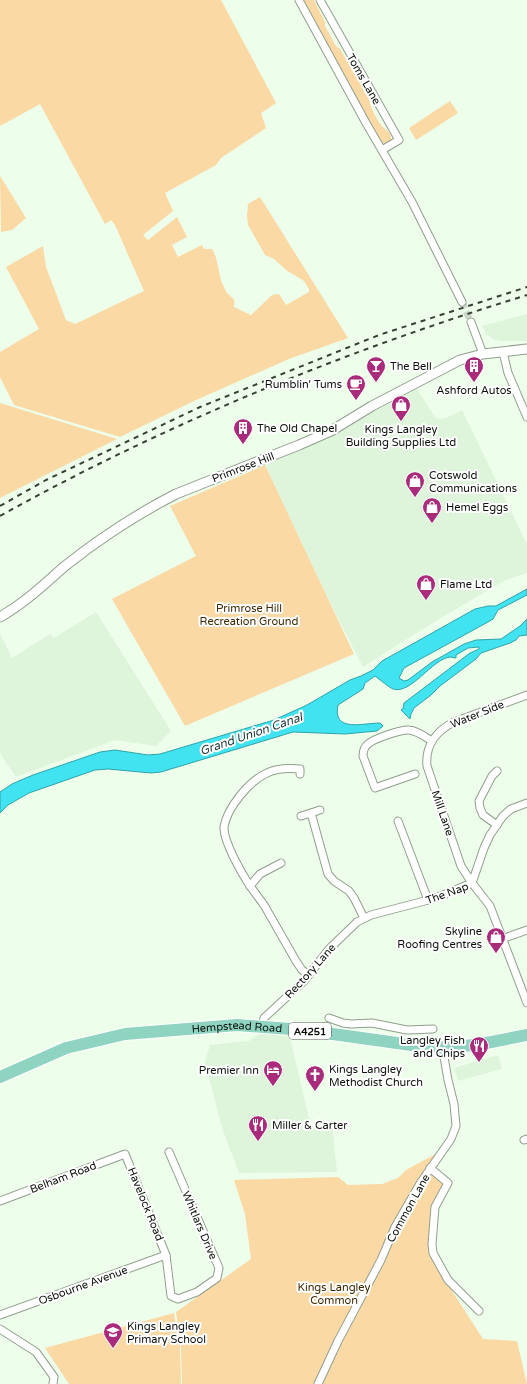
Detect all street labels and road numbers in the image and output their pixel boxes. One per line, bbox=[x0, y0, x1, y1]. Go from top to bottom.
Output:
street label: Toms Lane bbox=[344, 52, 383, 107]
street label: Primrose Hill bbox=[210, 450, 276, 485]
street label: Water Side bbox=[448, 698, 506, 731]
street label: Mill Lane bbox=[429, 789, 456, 838]
street label: The Nap bbox=[424, 880, 470, 907]
street label: Rectory Lane bbox=[282, 941, 338, 1001]
street label: Hempstead Road bbox=[191, 1019, 283, 1036]
road number: A4251 bbox=[289, 1023, 331, 1039]
street label: Belham Road bbox=[28, 1159, 98, 1196]
street label: Havelock Road bbox=[125, 1166, 166, 1243]
street label: Common Lane bbox=[384, 1172, 433, 1245]
street label: Whitlars Drive bbox=[179, 1189, 220, 1261]
street label: Osbourne Avenue bbox=[37, 1263, 129, 1308]

